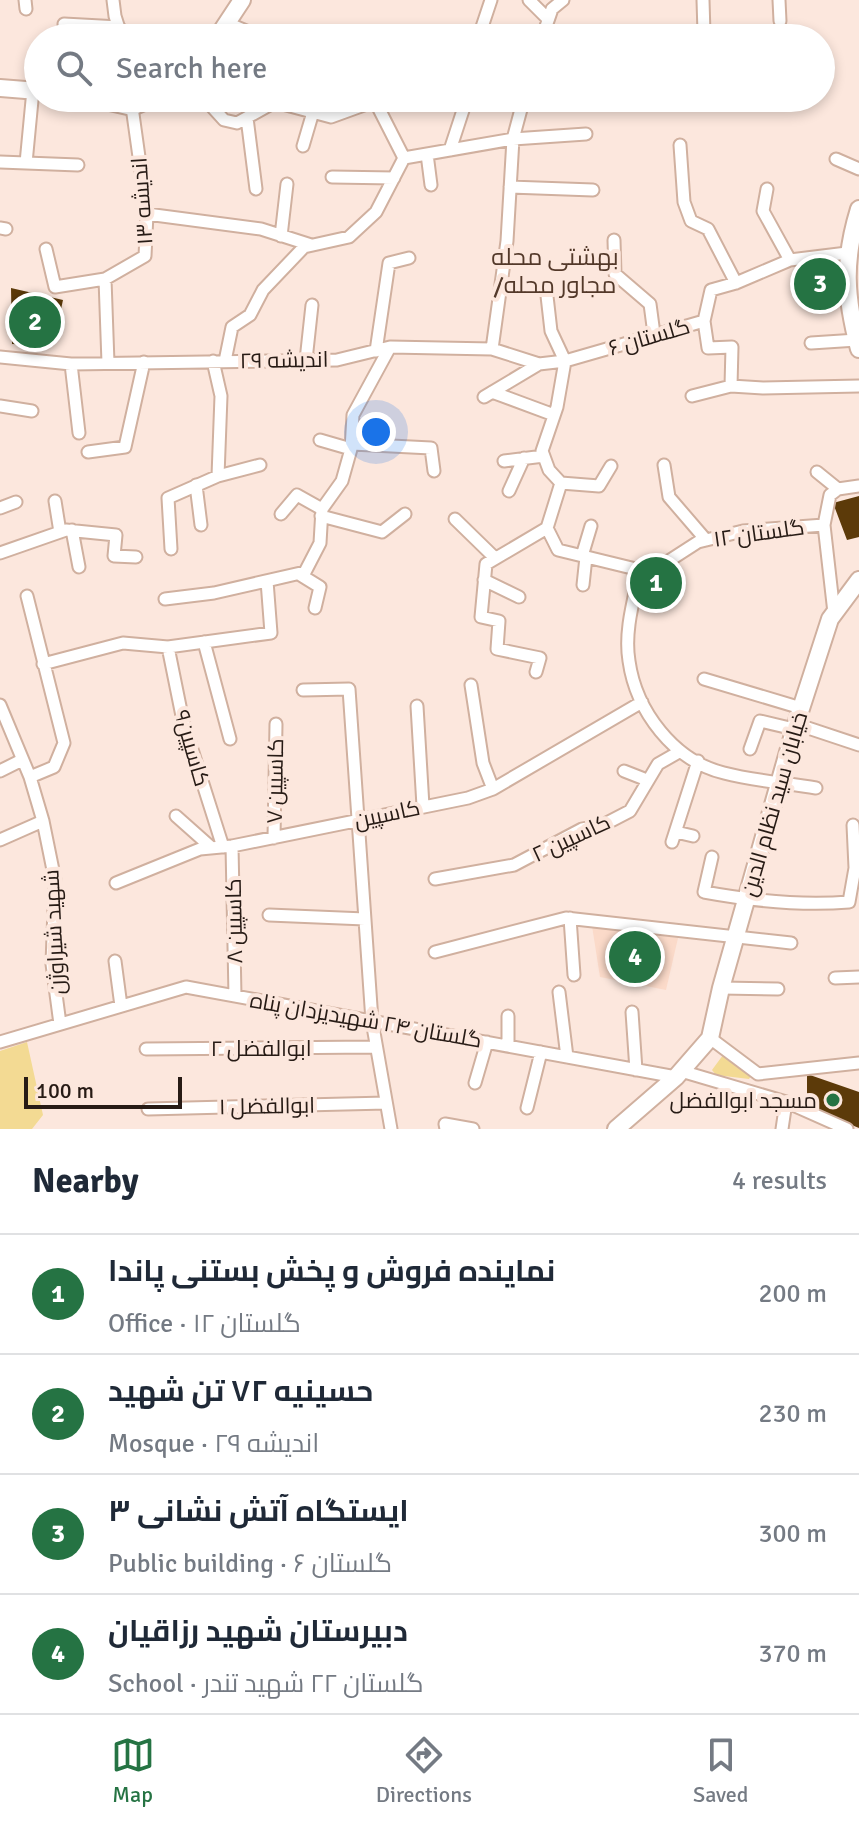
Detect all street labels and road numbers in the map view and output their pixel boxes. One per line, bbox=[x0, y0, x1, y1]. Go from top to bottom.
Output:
street label: اندیشه ۱۳ bbox=[125, 156, 159, 246]
street label: گلستان ۶ bbox=[605, 313, 693, 361]
street label: اندیشه ۲۹ bbox=[239, 346, 329, 374]
street label: گلستان ۱۲ bbox=[712, 513, 806, 553]
street label: کاسپین۹ bbox=[168, 707, 216, 789]
street label: خیابان سید نظام الدین bbox=[735, 709, 815, 900]
street label: کاسپین ۷ bbox=[261, 738, 289, 824]
street label: کاسپین bbox=[352, 794, 422, 834]
street label: کاسپین ۲ bbox=[528, 808, 614, 868]
street label: شهید شیراوژن bbox=[37, 869, 71, 995]
street label: کاسپین ۸ bbox=[220, 878, 248, 964]
street label: گلستان ۲۴ شهیدیزدان پناه bbox=[248, 986, 484, 1055]
street label: ابوالفضل ۲ bbox=[210, 1035, 312, 1062]
street label: ابوالفضل ۱ bbox=[219, 1092, 315, 1120]

